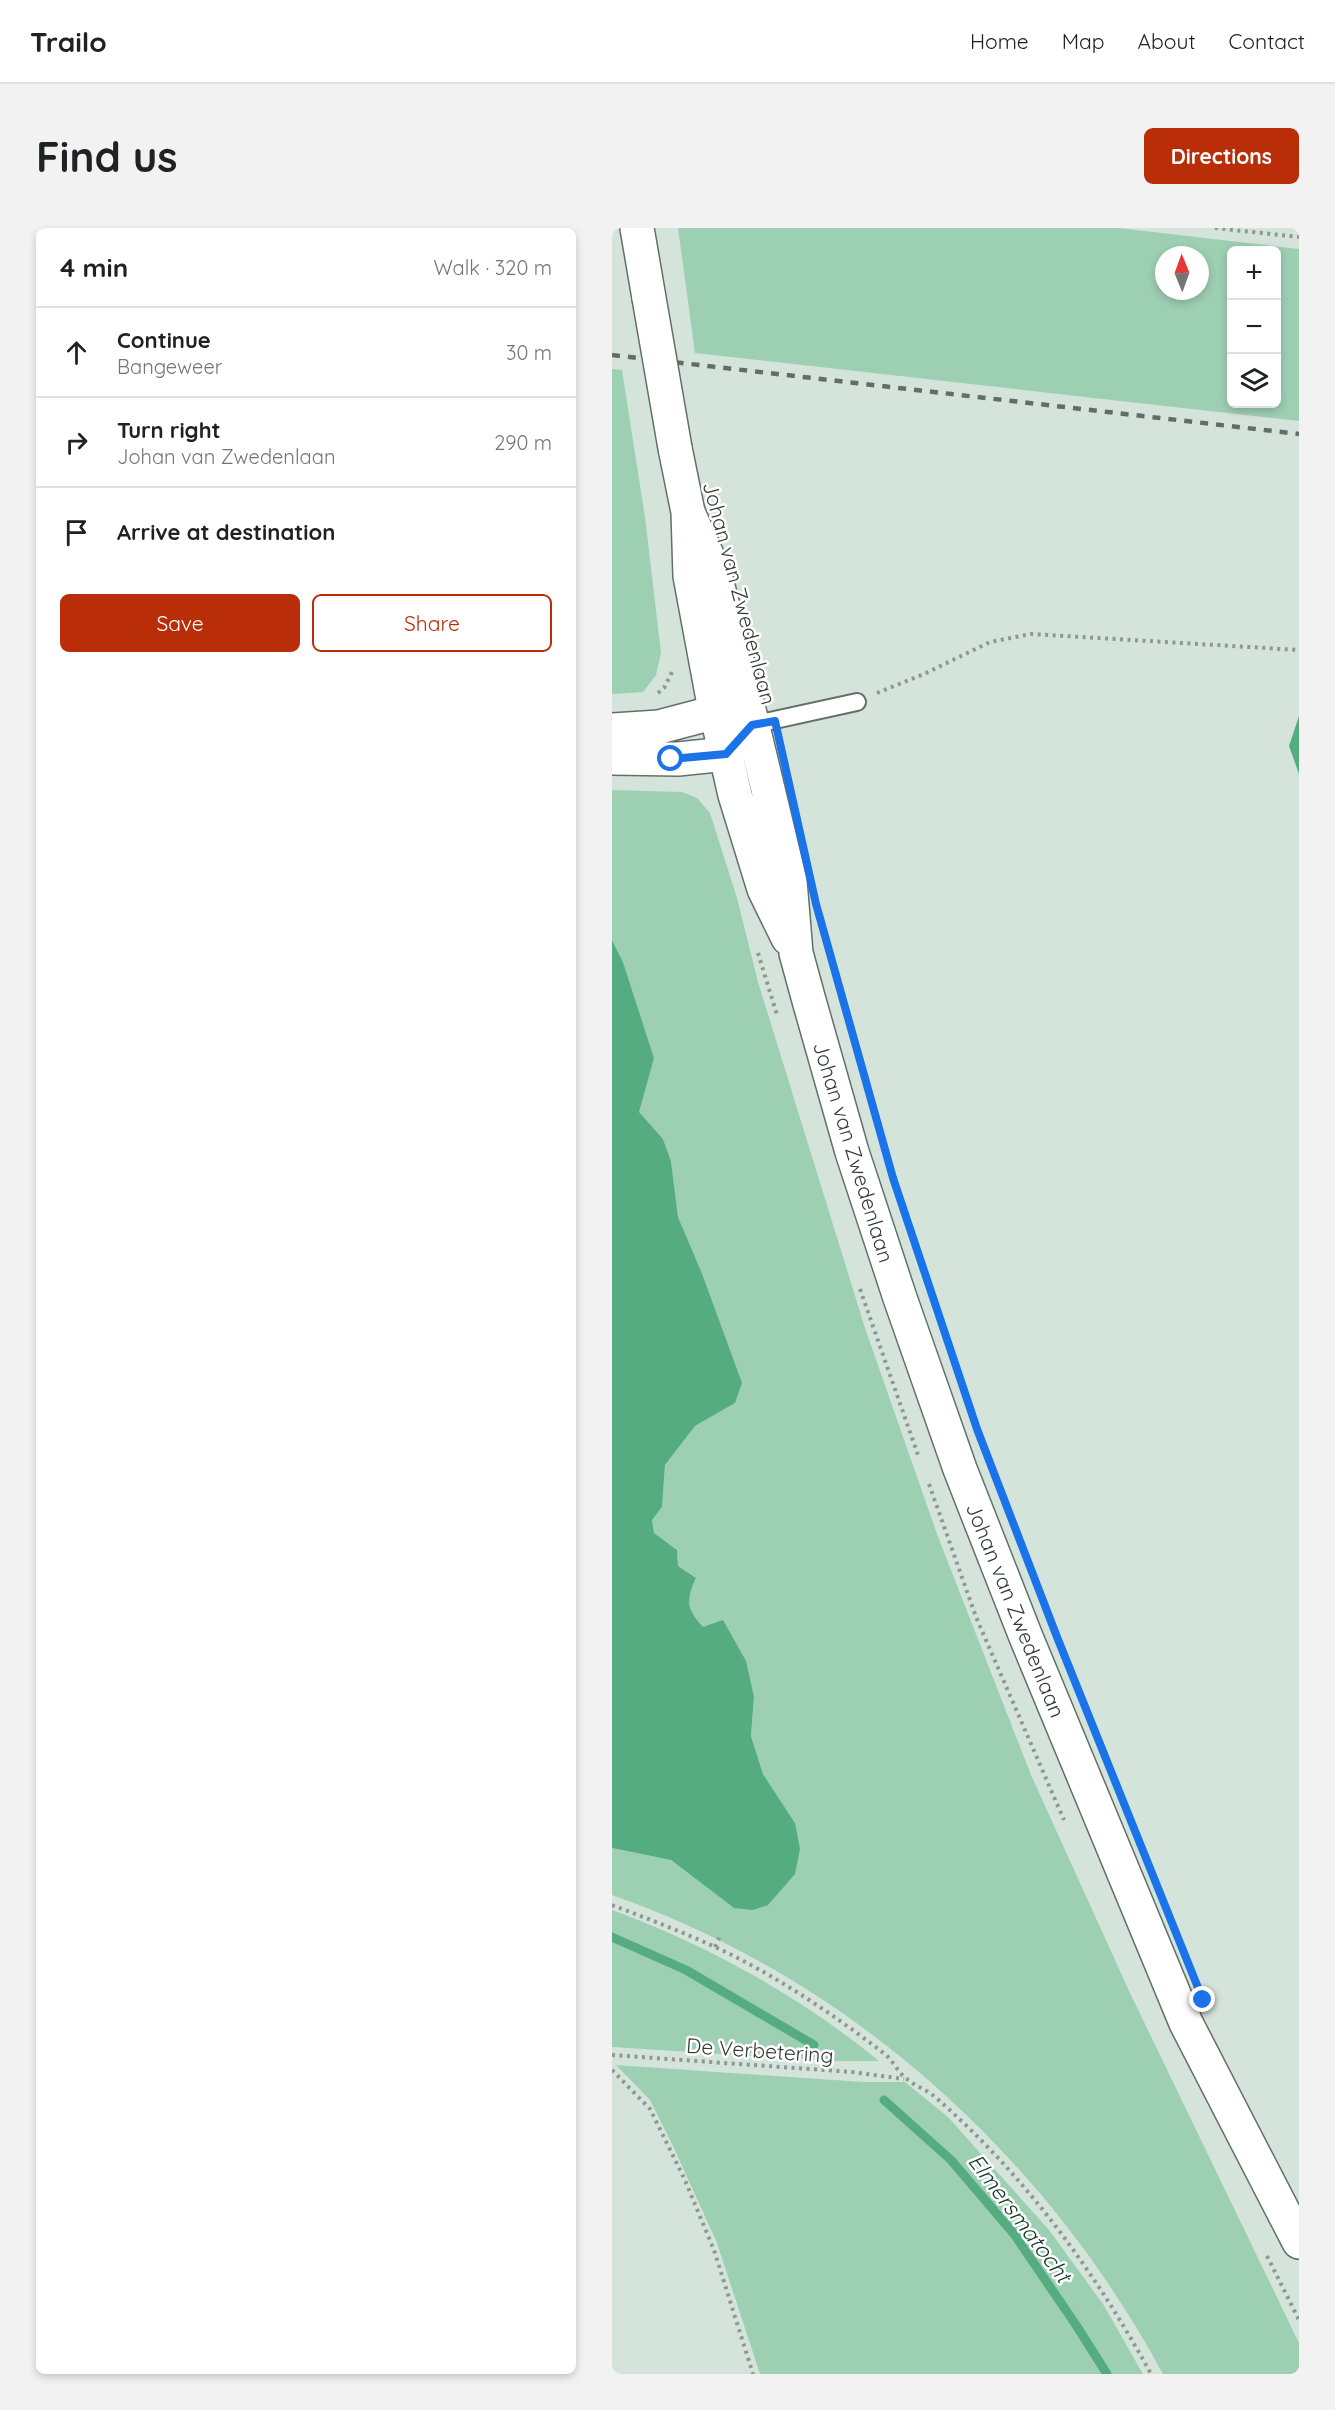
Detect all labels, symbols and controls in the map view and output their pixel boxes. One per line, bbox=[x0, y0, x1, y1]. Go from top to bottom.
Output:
text: Trailo bbox=[30, 24, 107, 59]
text: Home bbox=[970, 28, 1029, 54]
text: Map bbox=[1062, 28, 1105, 54]
text: About bbox=[1138, 28, 1196, 54]
text: Contact bbox=[1229, 28, 1305, 54]
button: Directions bbox=[1144, 128, 1299, 184]
text: Find us bbox=[36, 130, 178, 183]
north arrow bbox=[1155, 246, 1209, 300]
map controls bbox=[1227, 246, 1281, 408]
button: + bbox=[1227, 246, 1281, 300]
text: 4 min bbox=[60, 251, 128, 284]
text: Walk · 320 m bbox=[433, 255, 552, 280]
button: − bbox=[1227, 300, 1281, 354]
text: Continue bbox=[117, 326, 211, 354]
icon: ahead bbox=[60, 336, 93, 369]
text: 30 m bbox=[506, 340, 552, 365]
text: Bangeweer bbox=[117, 354, 222, 379]
button: layers bbox=[1227, 354, 1281, 408]
text: Turn right bbox=[117, 416, 221, 444]
icon: right bbox=[60, 426, 93, 459]
text: 290 m bbox=[494, 430, 552, 455]
text: Johan van Zwedenlaan bbox=[117, 444, 336, 469]
street label: Johan van Zwedenlaan bbox=[698, 479, 782, 707]
icon: arrive bbox=[60, 516, 93, 549]
text: Arrive at destination bbox=[117, 518, 335, 546]
button: Save bbox=[60, 594, 300, 652]
button: Share bbox=[312, 594, 552, 652]
route start bbox=[657, 745, 683, 771]
street label: Johan van Zwedenlaan bbox=[808, 1038, 900, 1266]
street label: Johan van Zwedenlaan bbox=[961, 1499, 1071, 1721]
route end bbox=[1189, 1986, 1215, 2012]
street label: De Verbetering bbox=[685, 2032, 835, 2068]
water label: Elmersmatocht bbox=[962, 2148, 1079, 2290]

